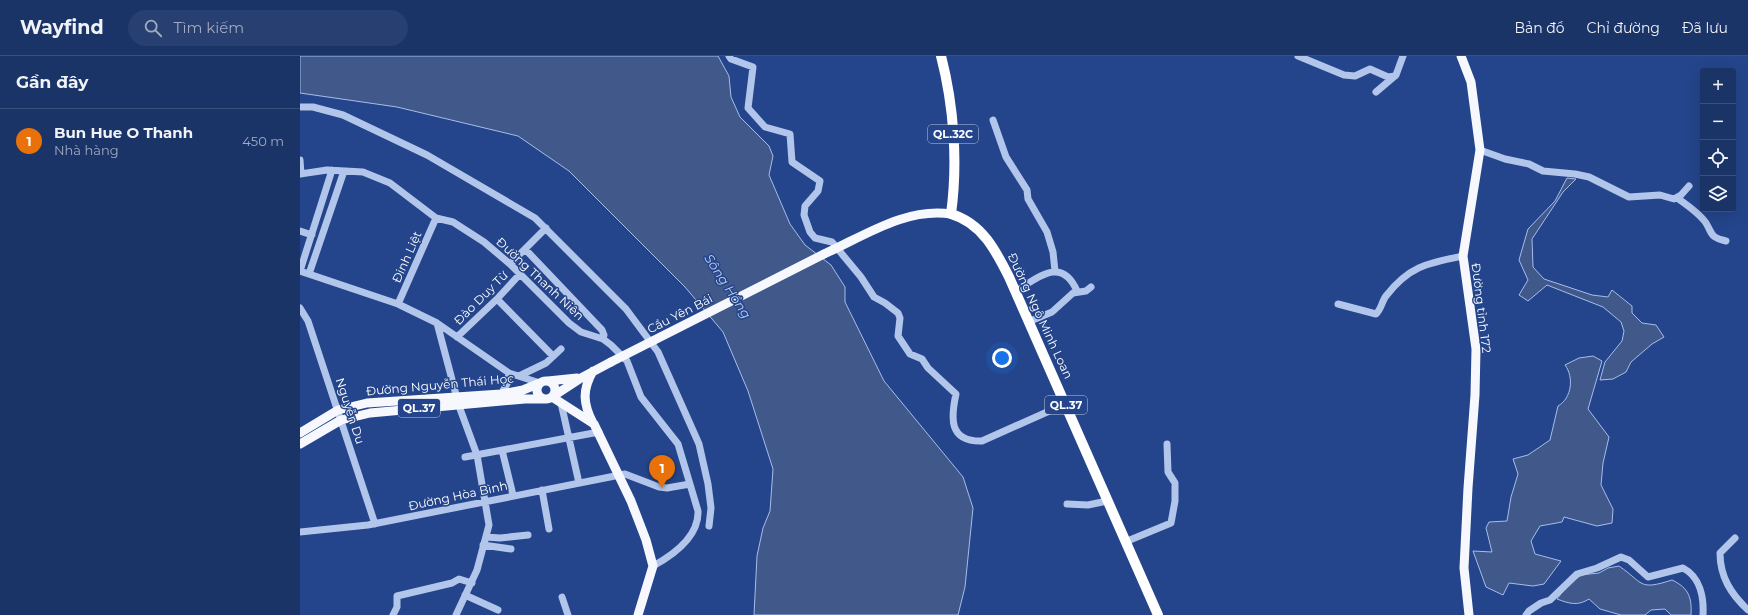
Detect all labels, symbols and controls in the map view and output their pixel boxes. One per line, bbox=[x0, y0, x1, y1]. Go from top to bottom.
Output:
search box bbox=[128, 10, 408, 46]
text: Wayfind bbox=[20, 16, 104, 39]
icon: search bbox=[142, 17, 164, 39]
text: Tìm kiếm bbox=[174, 18, 244, 37]
text: Bản đồ bbox=[1514, 19, 1565, 37]
text: Chỉ đường bbox=[1587, 19, 1660, 37]
text: Đã lưu bbox=[1682, 19, 1728, 37]
map controls bbox=[1700, 68, 1736, 212]
button: + bbox=[1700, 68, 1736, 104]
text: Gần đây bbox=[16, 72, 88, 92]
button: − bbox=[1700, 104, 1736, 140]
text: Bun Hue O Thanh bbox=[54, 123, 193, 142]
road number: QL.32C bbox=[928, 125, 978, 143]
text: 1 bbox=[26, 133, 32, 149]
text: 450 m bbox=[242, 133, 284, 149]
button: locate bbox=[1700, 140, 1736, 176]
text: Nhà hàng bbox=[54, 142, 119, 158]
button: layers bbox=[1700, 176, 1736, 212]
street label: Đinh Liệt bbox=[389, 229, 425, 285]
street label: Đường Thanh Niên bbox=[493, 234, 587, 323]
street label: Đường Ngô Minh Loan bbox=[1005, 250, 1076, 381]
water label: Sông Hồng bbox=[701, 251, 755, 321]
street label: Đường tỉnh 172 bbox=[1469, 262, 1494, 354]
street label: Đào Duy Từ bbox=[451, 268, 511, 328]
street label: Cầu Yên Bái bbox=[645, 291, 715, 336]
your location bbox=[992, 348, 1012, 368]
street label: Đường Nguyễn Thái Học bbox=[365, 371, 515, 398]
street label: Nguyễn Du bbox=[333, 376, 368, 446]
road number: QL.37 bbox=[1045, 396, 1087, 414]
road number: QL.37 bbox=[398, 399, 440, 417]
pin: 1 bbox=[649, 455, 675, 488]
street label: Đường Hòa Bình bbox=[407, 478, 509, 513]

